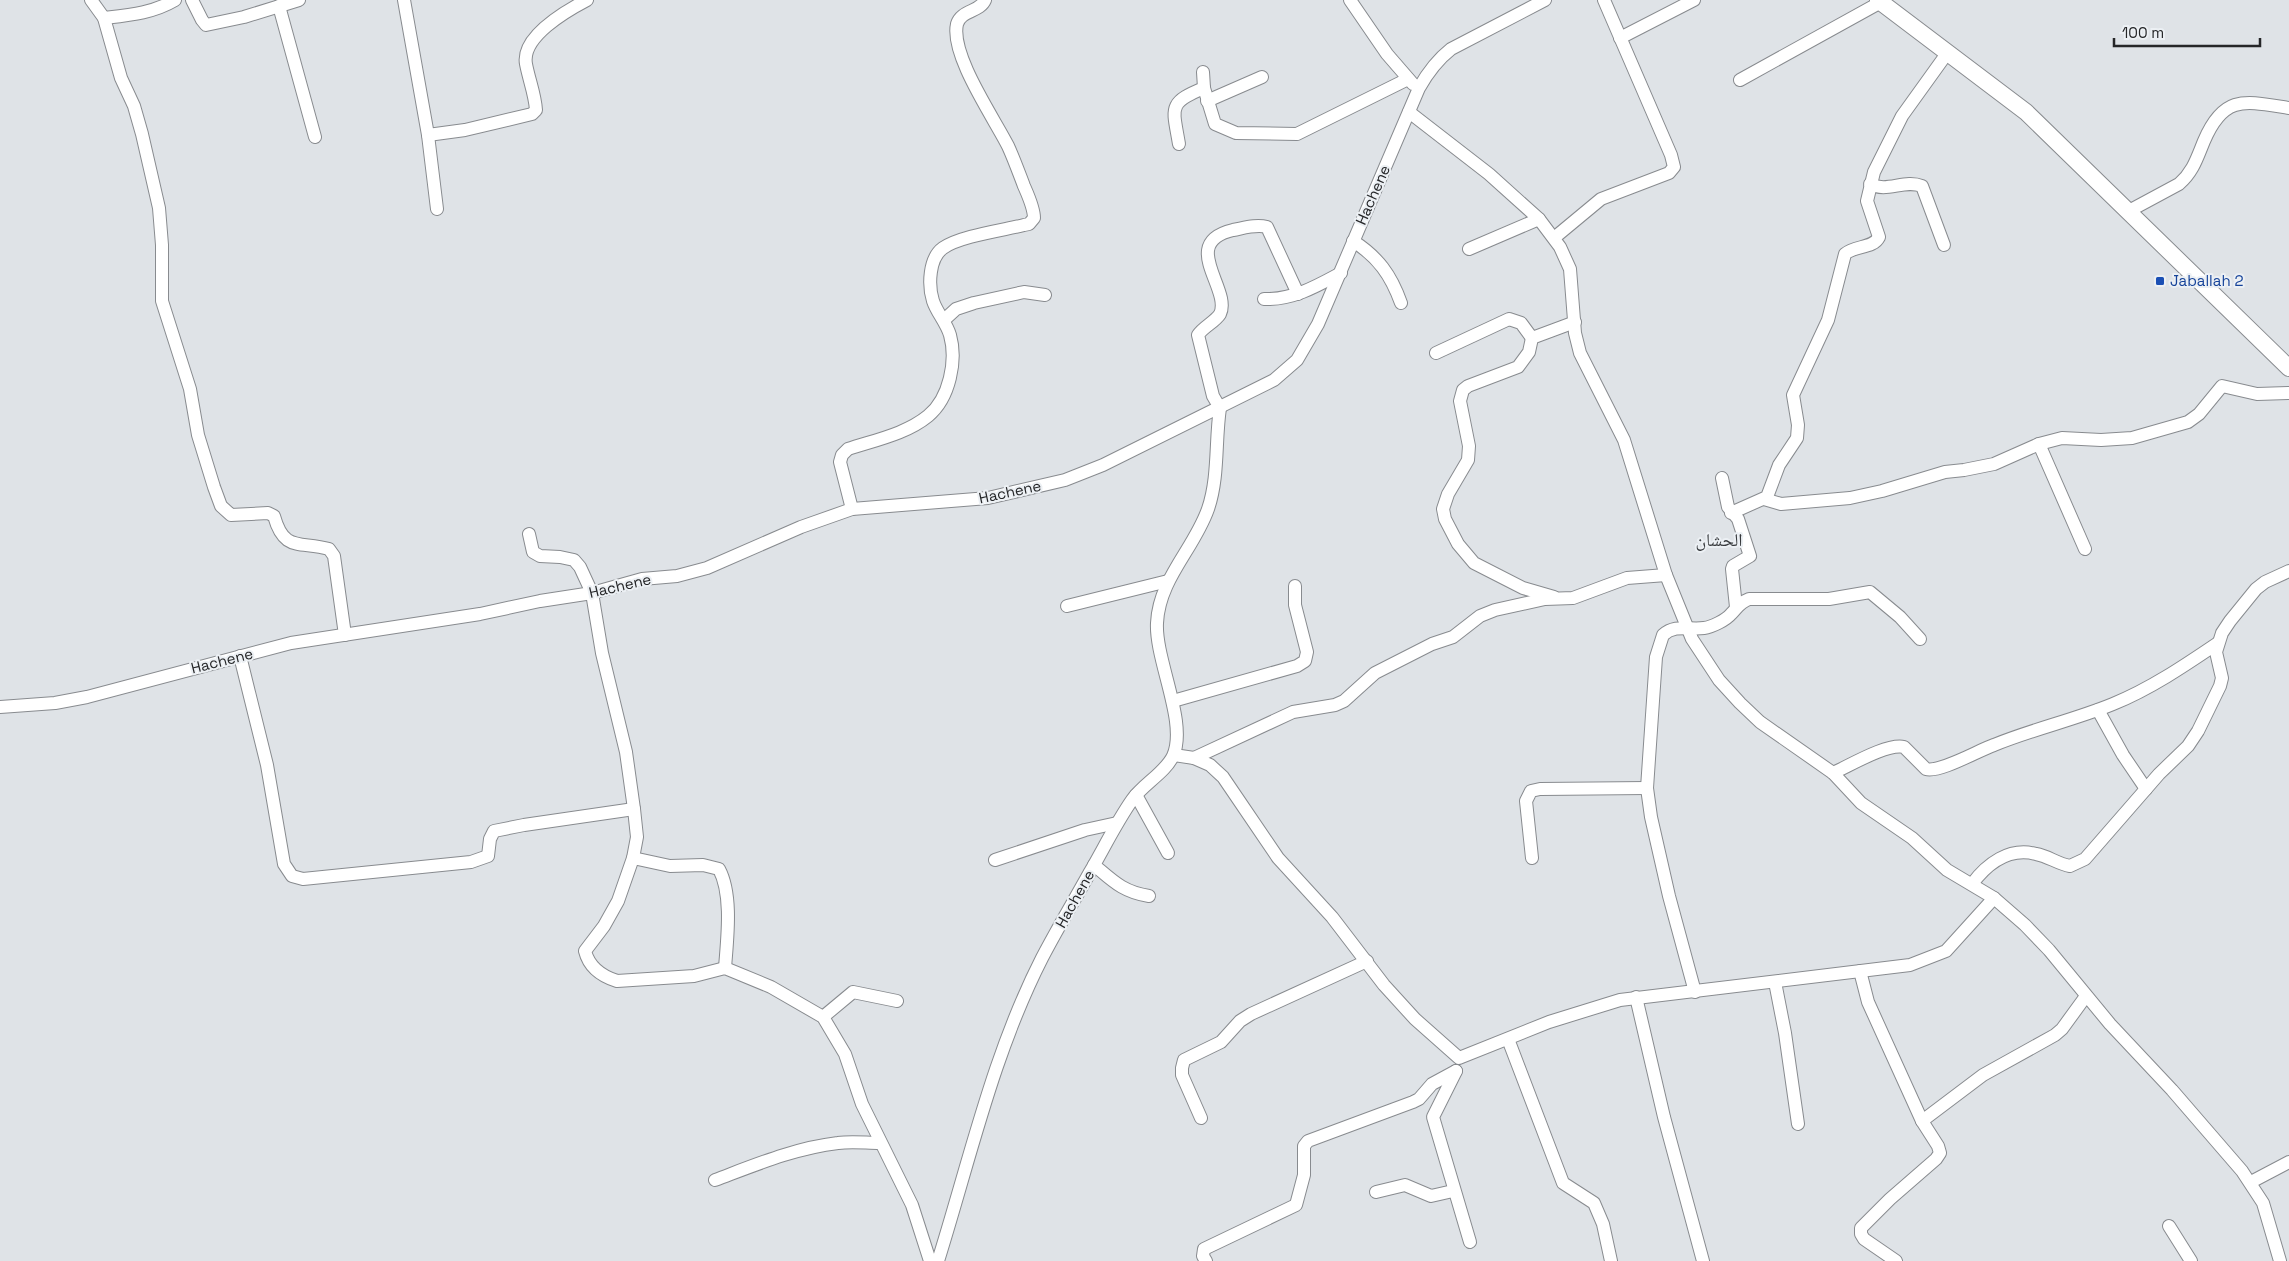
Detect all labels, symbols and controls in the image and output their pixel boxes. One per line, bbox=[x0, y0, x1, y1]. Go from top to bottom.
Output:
scale bar bbox=[2114, 15, 2260, 47]
text: 100 m bbox=[2122, 23, 2164, 42]
street label: Hachene bbox=[1351, 162, 1394, 228]
place label: Jaballah 2 bbox=[2170, 271, 2244, 290]
marker: Jaballah 2 bbox=[2154, 275, 2166, 287]
street label: Hachene bbox=[977, 476, 1043, 507]
district label: الحشان bbox=[1695, 528, 1743, 551]
street label: Hachene bbox=[587, 569, 653, 602]
street label: Hachene bbox=[189, 644, 255, 677]
street label: Hachene bbox=[1051, 866, 1098, 931]

